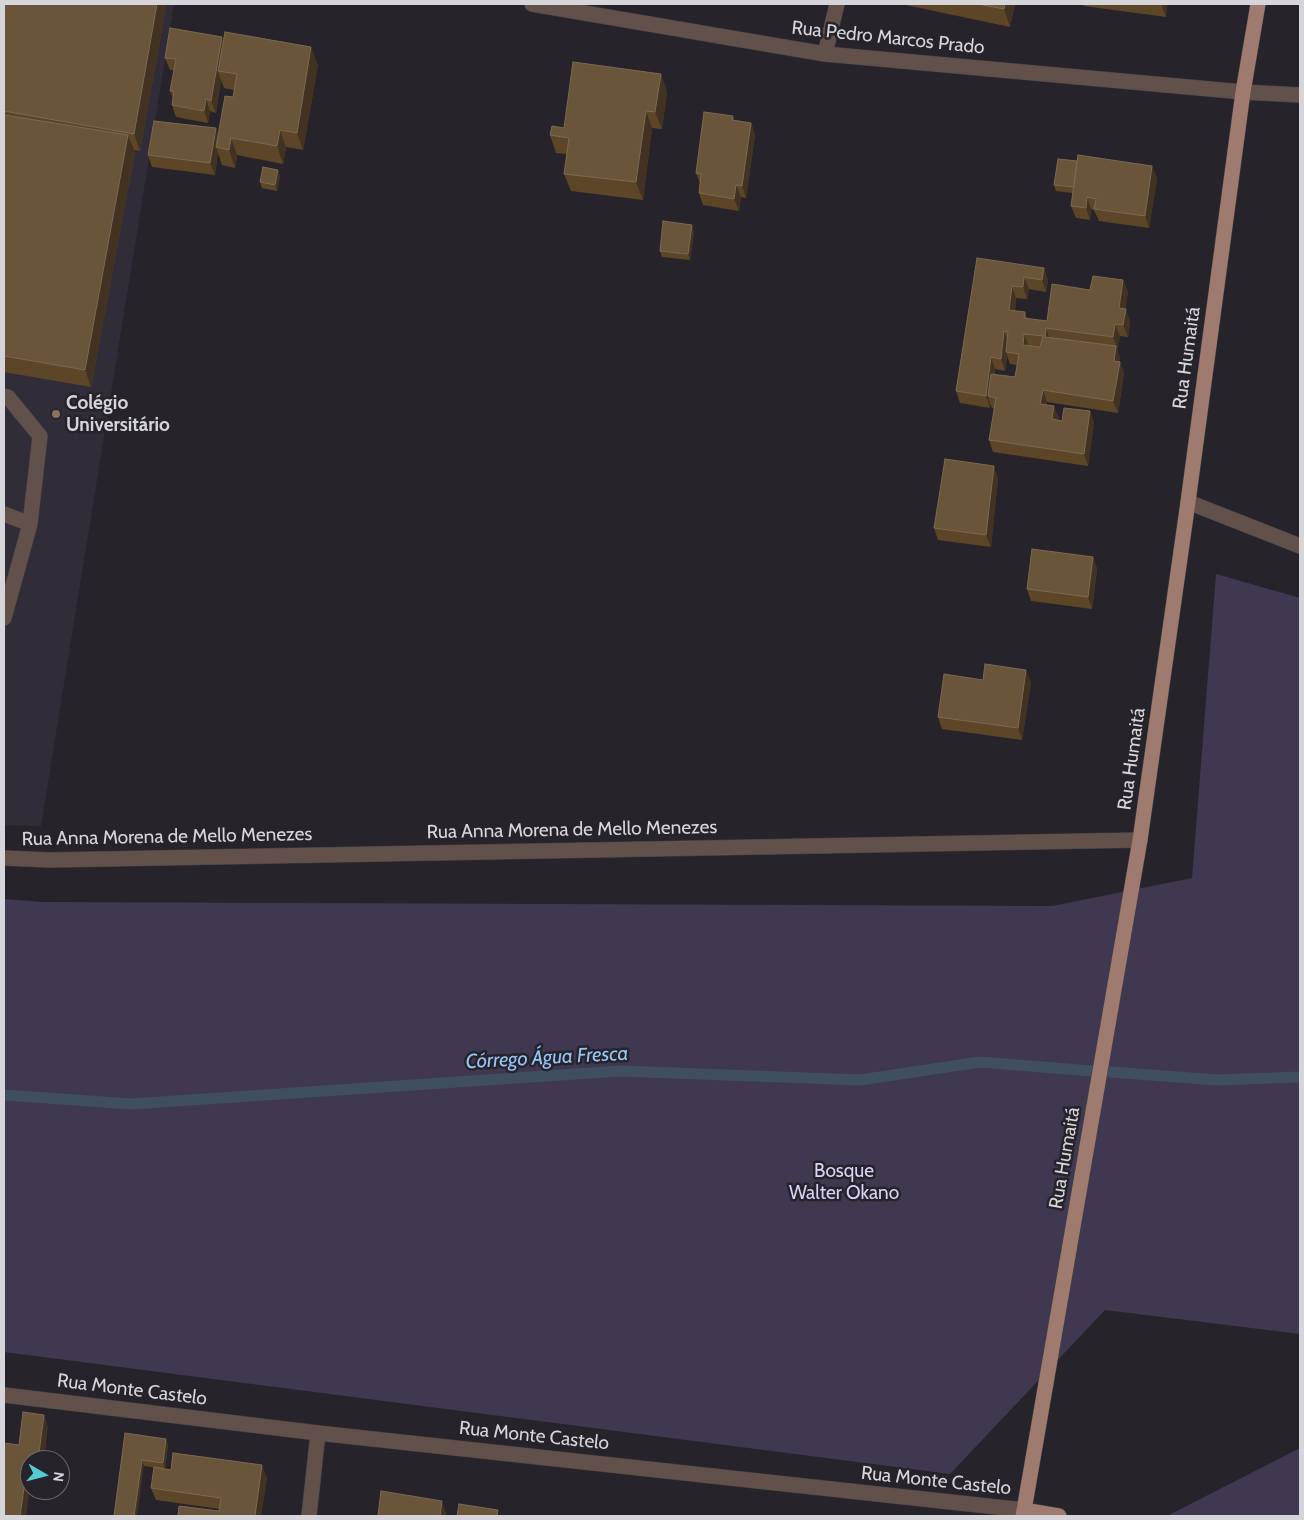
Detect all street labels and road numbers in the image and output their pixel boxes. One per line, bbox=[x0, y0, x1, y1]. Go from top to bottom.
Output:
street label: Rua Pedro Marcos Prado bbox=[790, 17, 986, 59]
street label: Rua Humaitá bbox=[1169, 305, 1205, 411]
street label: Rua Humaitá bbox=[1114, 706, 1150, 812]
street label: Rua Anna Morena de Mello Menezes bbox=[426, 816, 718, 844]
street label: Rua Anna Morena de Mello Menezes bbox=[21, 823, 313, 851]
street label: Rua Humaitá bbox=[1045, 1105, 1085, 1211]
street label: Rua Monte Castelo bbox=[56, 1370, 208, 1410]
street label: Rua Monte Castelo bbox=[458, 1417, 610, 1455]
street label: Rua Monte Castelo bbox=[860, 1462, 1012, 1500]

